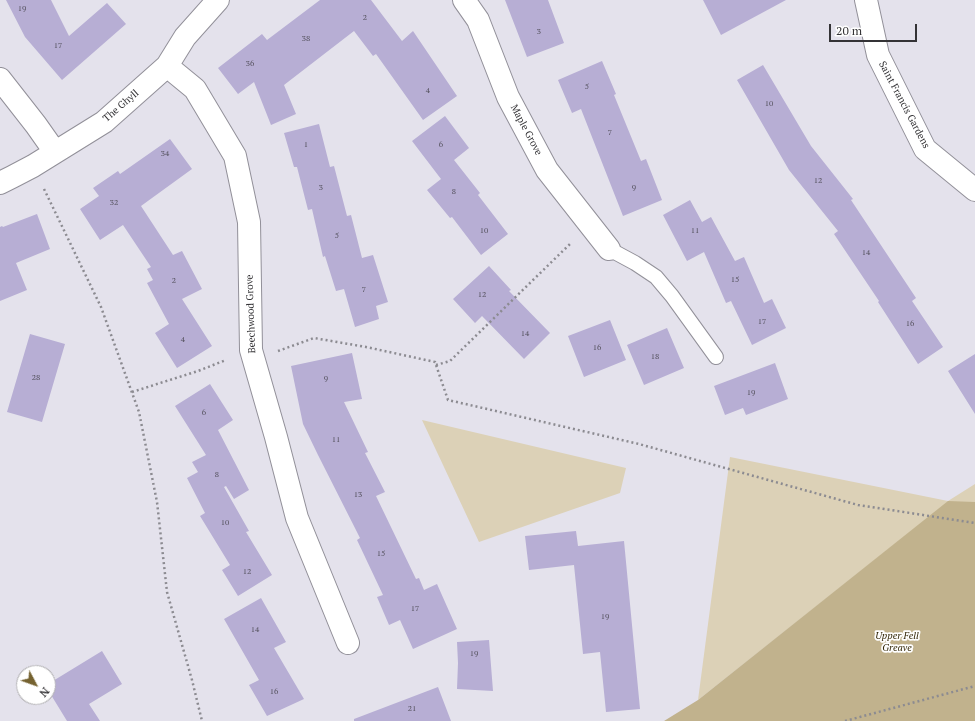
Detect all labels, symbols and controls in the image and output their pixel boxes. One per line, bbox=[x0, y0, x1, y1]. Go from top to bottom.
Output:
house number: 19 bbox=[18, 4, 26, 14]
house number: 2 bbox=[363, 13, 367, 23]
scale bar bbox=[831, 16, 919, 42]
text: 20 m bbox=[836, 23, 862, 38]
house number: 3 bbox=[537, 27, 541, 37]
house number: 38 bbox=[302, 34, 310, 44]
house number: 17 bbox=[54, 41, 62, 51]
house number: 36 bbox=[246, 59, 254, 69]
street label: Saint Francis Gardens bbox=[876, 59, 932, 151]
house number: 5 bbox=[585, 82, 589, 92]
house number: 4 bbox=[426, 86, 430, 96]
street label: The Ghyll bbox=[101, 87, 141, 125]
house number: 10 bbox=[765, 99, 773, 109]
street label: Maple Grove bbox=[508, 103, 544, 157]
house number: 7 bbox=[608, 128, 612, 138]
house number: 1 bbox=[304, 140, 308, 150]
house number: 6 bbox=[439, 140, 443, 150]
house number: 34 bbox=[161, 149, 169, 159]
house number: 12 bbox=[814, 176, 822, 186]
house number: 3 bbox=[319, 183, 323, 193]
house number: 9 bbox=[632, 183, 636, 193]
house number: 8 bbox=[452, 187, 456, 197]
house number: 32 bbox=[110, 198, 118, 208]
house number: 10 bbox=[480, 226, 488, 236]
house number: 11 bbox=[691, 226, 699, 236]
house number: 5 bbox=[335, 231, 339, 241]
house number: 14 bbox=[862, 248, 870, 258]
street label: Beechwood Grove bbox=[244, 274, 258, 354]
house number: 15 bbox=[731, 275, 739, 285]
house number: 2 bbox=[172, 276, 176, 286]
house number: 7 bbox=[362, 285, 366, 295]
house number: 12 bbox=[478, 290, 486, 300]
house number: 17 bbox=[758, 317, 766, 327]
house number: 16 bbox=[906, 319, 914, 329]
house number: 14 bbox=[521, 329, 529, 339]
house number: 4 bbox=[181, 335, 185, 345]
house number: 16 bbox=[593, 343, 601, 353]
house number: 18 bbox=[651, 352, 659, 362]
house number: 28 bbox=[32, 373, 40, 383]
house number: 9 bbox=[324, 374, 328, 384]
house number: 19 bbox=[747, 388, 755, 398]
house number: 6 bbox=[202, 408, 206, 418]
house number: 11 bbox=[332, 435, 340, 445]
house number: 8 bbox=[215, 470, 219, 480]
house number: 13 bbox=[354, 490, 362, 500]
house number: 10 bbox=[221, 518, 229, 528]
house number: 15 bbox=[377, 549, 385, 559]
house number: 12 bbox=[243, 567, 251, 577]
house number: 17 bbox=[411, 604, 419, 614]
house number: 19 bbox=[601, 612, 609, 622]
house number: 14 bbox=[251, 625, 259, 635]
park label: Upper Fell Greave bbox=[875, 630, 919, 654]
house number: 19 bbox=[470, 649, 478, 659]
north arrow bbox=[16, 665, 56, 705]
text: N bbox=[36, 684, 52, 700]
house number: 16 bbox=[270, 687, 278, 697]
house number: 21 bbox=[408, 704, 416, 714]

